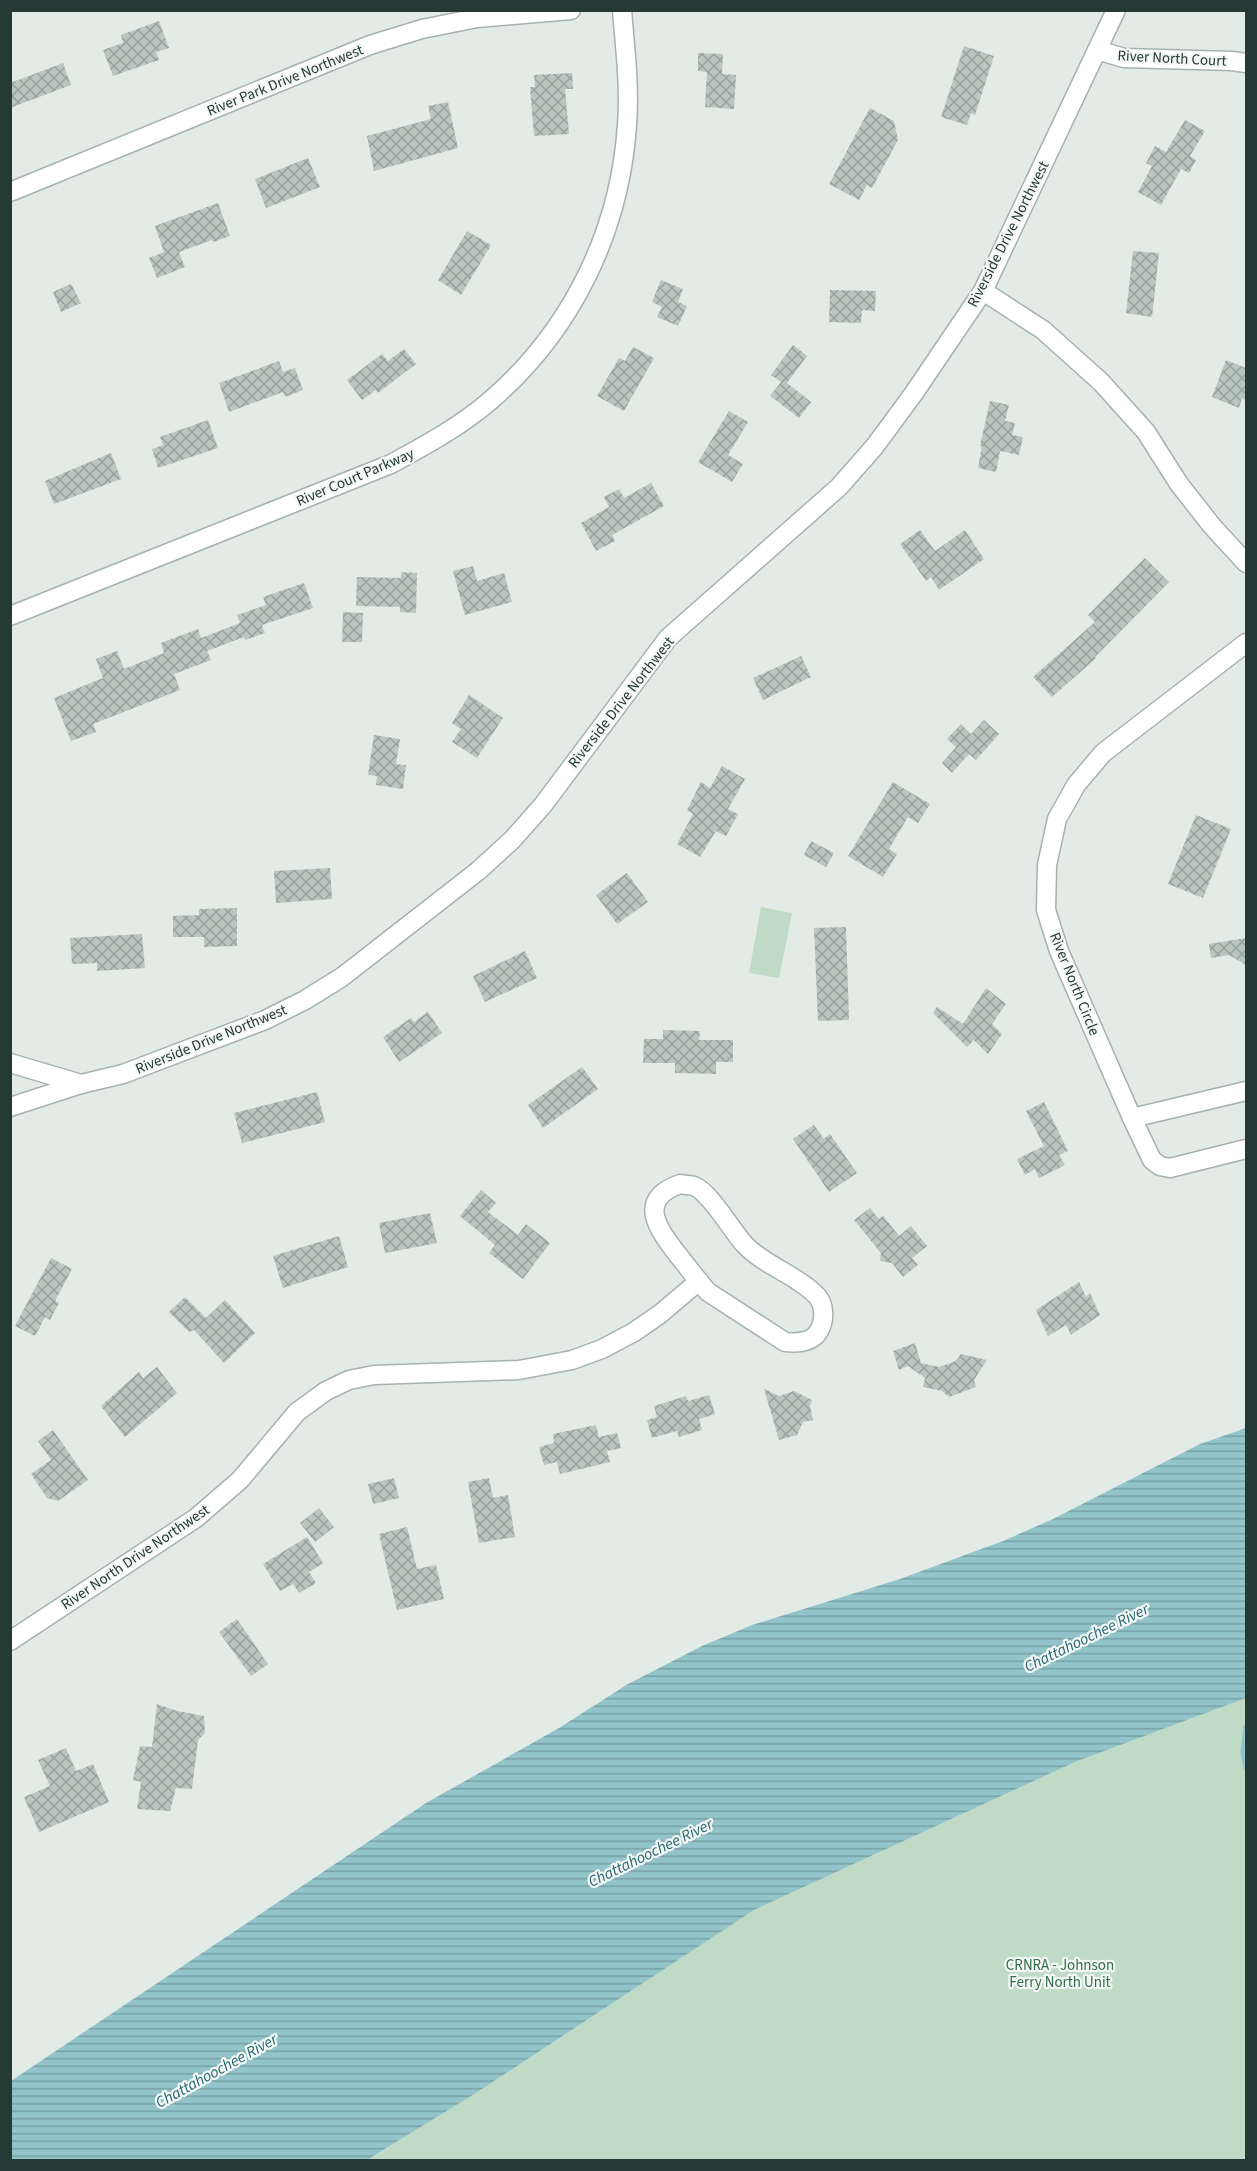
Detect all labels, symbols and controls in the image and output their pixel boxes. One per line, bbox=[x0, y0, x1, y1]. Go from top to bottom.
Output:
street label: River Park Drive Northwest bbox=[204, 39, 366, 121]
street label: River North Court bbox=[1117, 45, 1227, 72]
street label: Riverside Drive Northwest bbox=[962, 158, 1054, 311]
street label: River Court Parkway bbox=[293, 443, 417, 512]
street label: Riverside Drive Northwest bbox=[563, 632, 679, 772]
street label: River North Circle bbox=[1044, 929, 1105, 1039]
street label: Riverside Drive Northwest bbox=[132, 999, 290, 1079]
street label: River North Drive Northwest bbox=[57, 1500, 214, 1615]
water label: Chattahoochee River bbox=[1020, 1598, 1154, 1678]
water label: Chattahoochee River bbox=[584, 1813, 718, 1893]
park label: CRNRA - Johnson Ferry North Unit bbox=[1006, 1955, 1114, 1993]
water label: Chattahoochee River bbox=[152, 2028, 283, 2114]

